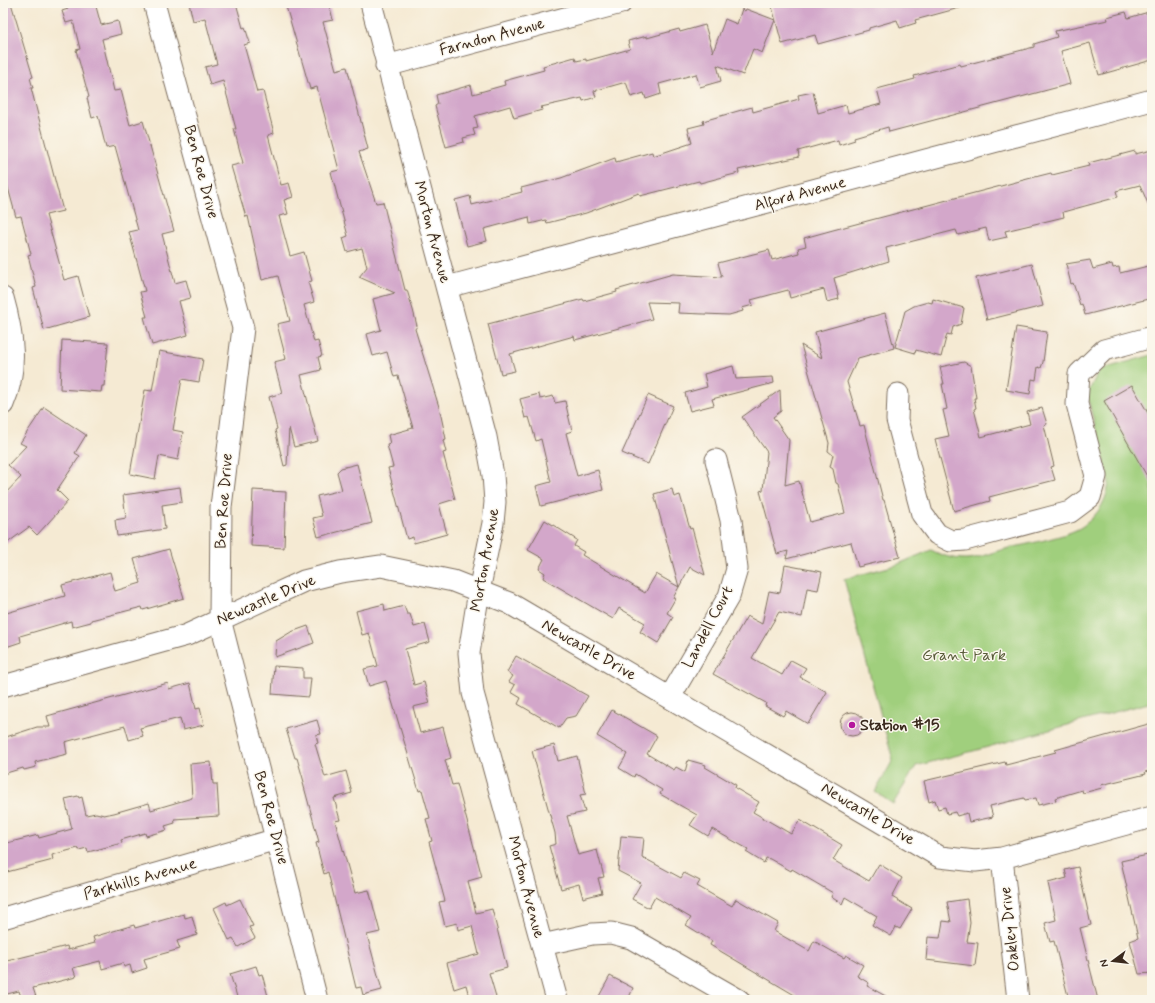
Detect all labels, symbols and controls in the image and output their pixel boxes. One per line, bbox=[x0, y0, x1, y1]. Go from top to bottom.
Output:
street label: Farndon Avenue bbox=[437, 13, 547, 61]
street label: Ben Roe Drive bbox=[178, 123, 224, 221]
street label: Alford Avenue bbox=[752, 172, 849, 218]
street label: Morton Avenue bbox=[408, 178, 456, 286]
street label: Ben Roe Drive bbox=[210, 452, 238, 550]
street label: Morton Avenue bbox=[466, 506, 505, 614]
street label: Newcastle Drive bbox=[213, 569, 319, 630]
street label: Landell Court bbox=[678, 582, 738, 672]
street label: Newcastle Drive bbox=[538, 614, 641, 686]
park label: Grant Park bbox=[922, 645, 1006, 666]
place label: Station #15 bbox=[860, 715, 940, 736]
marker: Station #15 bbox=[847, 720, 857, 730]
street label: Ben Roe Drive bbox=[248, 769, 294, 867]
street label: Newcastle Drive bbox=[817, 778, 919, 851]
street label: Morton Avenue bbox=[502, 833, 550, 941]
street label: Parkhills Avenue bbox=[81, 853, 199, 905]
street label: Oakley Drive bbox=[995, 886, 1025, 972]
north arrow bbox=[1093, 941, 1133, 981]
text: N bbox=[1097, 958, 1112, 969]

